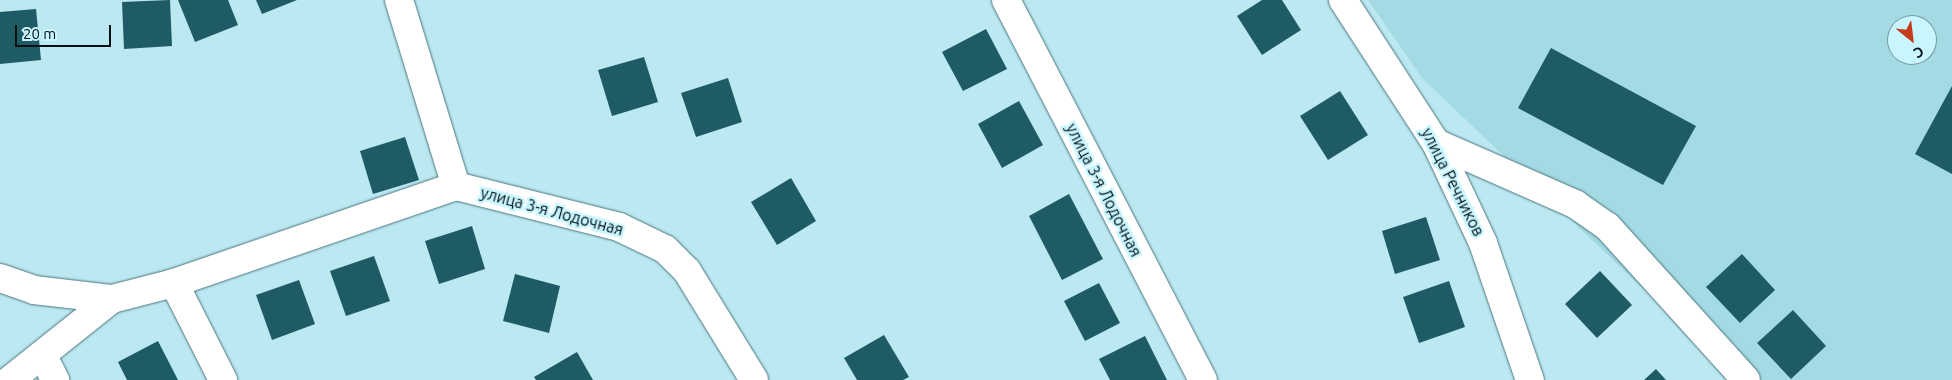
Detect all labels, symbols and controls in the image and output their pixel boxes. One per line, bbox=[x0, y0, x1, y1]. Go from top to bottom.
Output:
scale bar bbox=[18, 15, 114, 47]
north arrow bbox=[1887, 15, 1937, 65]
text: 20 m bbox=[23, 25, 56, 42]
text: С bbox=[1911, 43, 1927, 61]
street label: улица 3-я Лодочная bbox=[1062, 120, 1146, 260]
street label: улица Речников bbox=[1417, 125, 1489, 239]
street label: улица 3-я Лодочная bbox=[478, 183, 626, 239]

